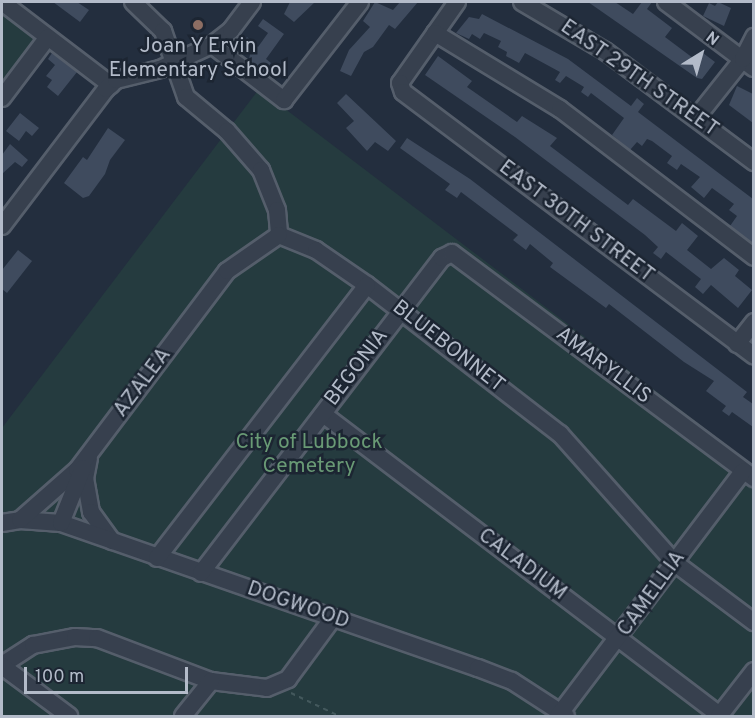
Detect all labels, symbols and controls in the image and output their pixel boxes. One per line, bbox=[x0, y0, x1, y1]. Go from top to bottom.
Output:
street label: EAST 29TH STREET bbox=[555, 15, 723, 143]
marker: Joan Y Ervin Elementary School bbox=[191, 18, 205, 32]
north arrow bbox=[671, 24, 731, 84]
text: N bbox=[701, 28, 722, 51]
place label: Joan Y Ervin Elementary School bbox=[109, 34, 287, 84]
street label: EAST 30TH STREET bbox=[493, 155, 659, 289]
street label: BLUEBONNET bbox=[387, 295, 509, 399]
street label: AMARYLLIS bbox=[550, 322, 656, 410]
street label: BEGONIA bbox=[320, 325, 394, 411]
street label: AZALEA bbox=[109, 343, 177, 423]
park label: City of Lubbock Cemetery bbox=[235, 430, 383, 480]
street label: CALADIUM bbox=[473, 523, 571, 607]
street label: CAMELLIA bbox=[613, 546, 691, 642]
street label: DOGWOOD bbox=[244, 577, 352, 635]
scale bar bbox=[27, 655, 190, 693]
text: 100 m bbox=[35, 666, 84, 689]

